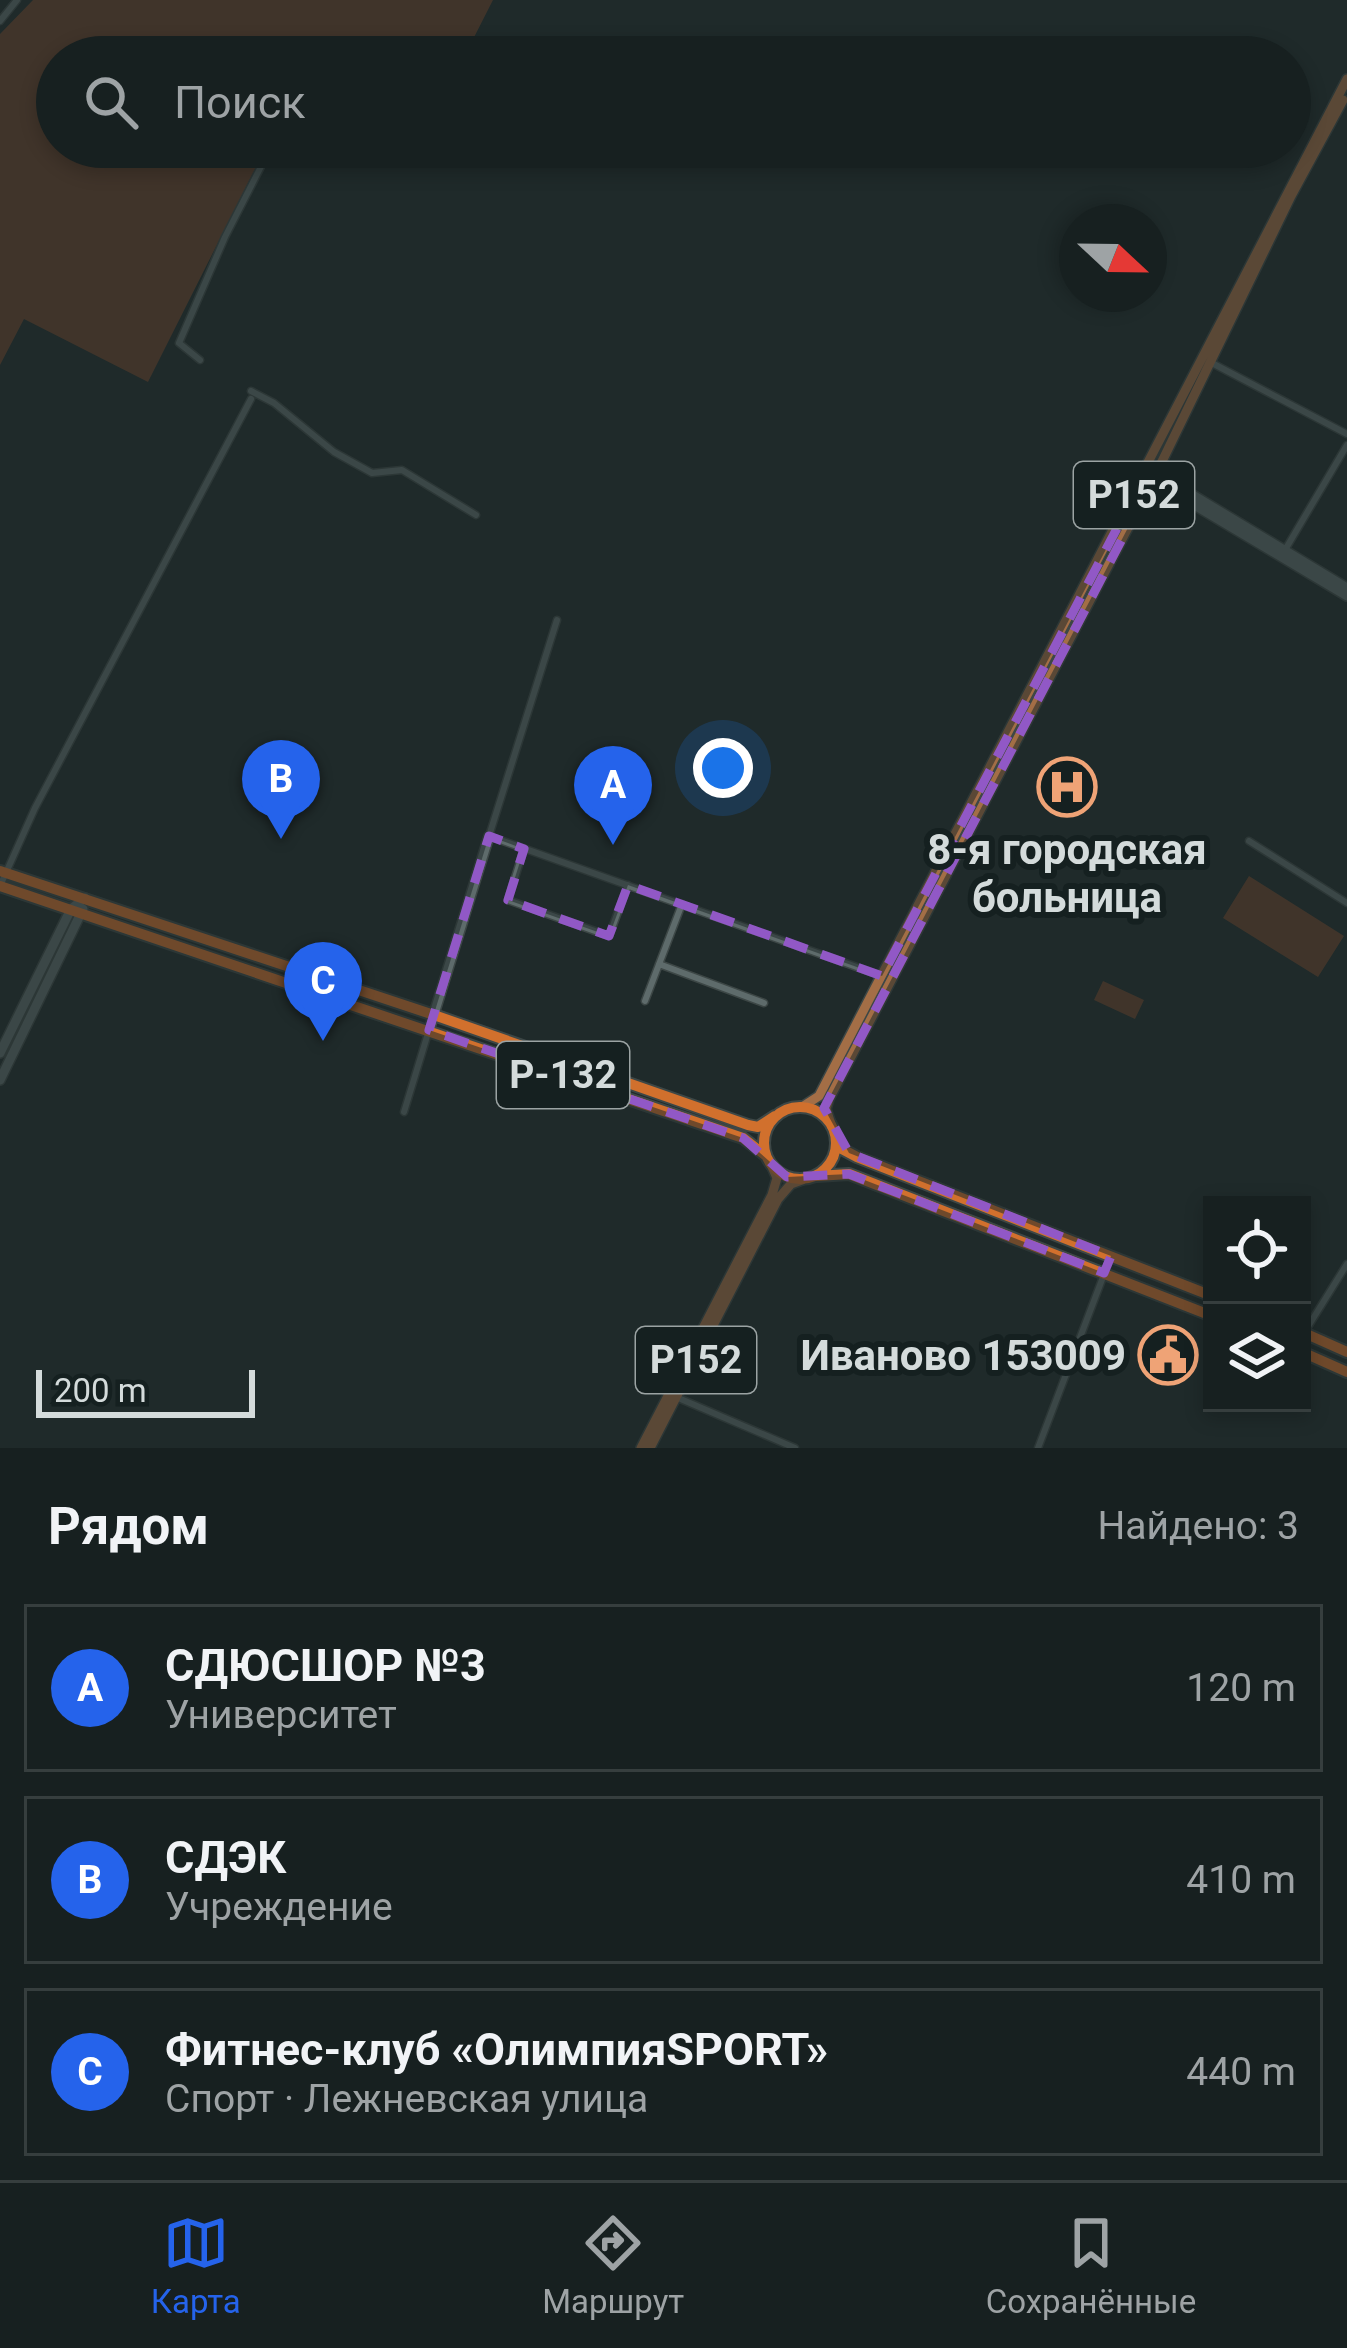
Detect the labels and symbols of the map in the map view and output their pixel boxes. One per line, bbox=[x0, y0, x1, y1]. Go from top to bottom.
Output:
north arrow bbox=[1059, 204, 1167, 312]
road number: Р152 bbox=[1074, 462, 1194, 528]
your location bbox=[693, 738, 753, 798]
pin: B bbox=[242, 740, 320, 839]
pin: A bbox=[574, 746, 652, 845]
hospital icon: 8-я городская больница bbox=[1036, 756, 1098, 818]
place label: 8-я городская больница bbox=[927, 825, 1207, 922]
pin: C bbox=[284, 942, 362, 1041]
road number: Р-132 bbox=[497, 1042, 629, 1108]
public building icon: Иваново 153009 bbox=[1137, 1324, 1199, 1386]
road number: Р152 bbox=[636, 1327, 756, 1393]
place label: Иваново 153009 bbox=[800, 1331, 1126, 1380]
scale bar bbox=[36, 1364, 255, 1417]

